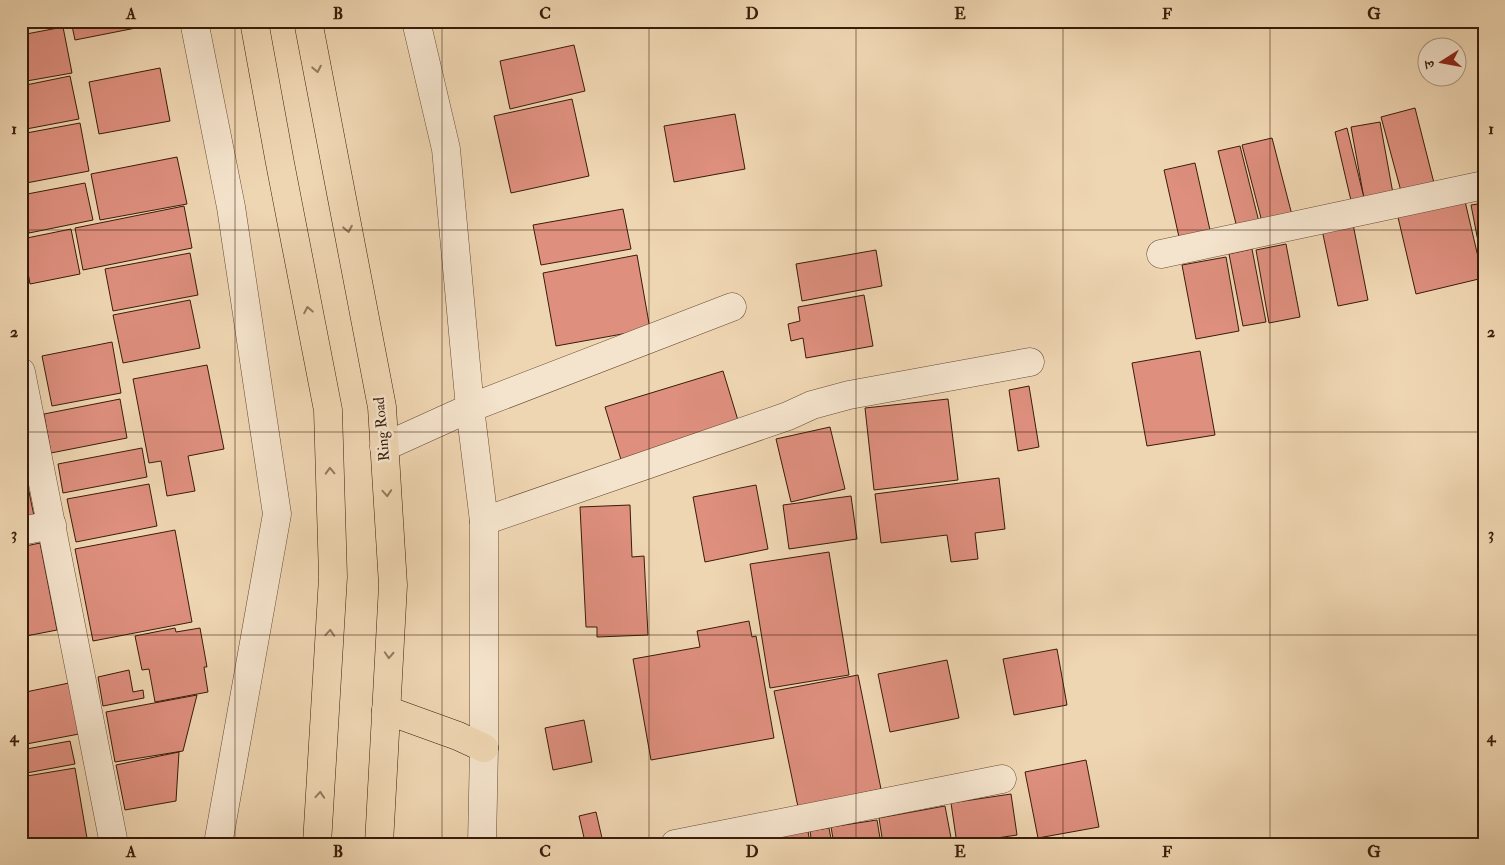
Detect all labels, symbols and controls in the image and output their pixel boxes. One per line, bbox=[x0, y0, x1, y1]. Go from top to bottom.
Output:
text: A bbox=[125, 4, 137, 24]
text: B bbox=[333, 4, 343, 24]
text: C bbox=[539, 4, 551, 24]
text: D bbox=[745, 4, 759, 24]
text: E bbox=[954, 4, 966, 24]
text: F bbox=[1162, 4, 1172, 24]
text: G bbox=[1367, 4, 1381, 24]
north arrow bbox=[1418, 38, 1468, 88]
text: उ bbox=[1421, 58, 1439, 70]
one-way arrow bbox=[312, 65, 322, 73]
text: 1 bbox=[11, 119, 17, 139]
text: 1 bbox=[1488, 119, 1494, 139]
one-way arrow bbox=[342, 224, 352, 233]
one-way arrow bbox=[304, 306, 314, 314]
text: 2 bbox=[10, 322, 18, 342]
text: 2 bbox=[1487, 322, 1495, 342]
street label: Ring Road bbox=[370, 396, 394, 462]
one-way arrow bbox=[325, 466, 335, 474]
one-way arrow bbox=[381, 489, 392, 497]
text: 3 bbox=[11, 524, 17, 544]
text: 3 bbox=[1488, 524, 1494, 544]
one-way arrow bbox=[324, 629, 335, 637]
one-way arrow bbox=[384, 651, 395, 659]
text: 4 bbox=[9, 727, 20, 747]
text: 4 bbox=[1486, 727, 1497, 747]
one-way arrow bbox=[314, 791, 325, 799]
text: A bbox=[125, 842, 137, 862]
text: B bbox=[333, 842, 343, 862]
text: C bbox=[539, 842, 551, 862]
text: D bbox=[745, 842, 759, 862]
text: E bbox=[954, 842, 966, 862]
text: F bbox=[1162, 842, 1172, 862]
text: G bbox=[1367, 842, 1381, 862]

